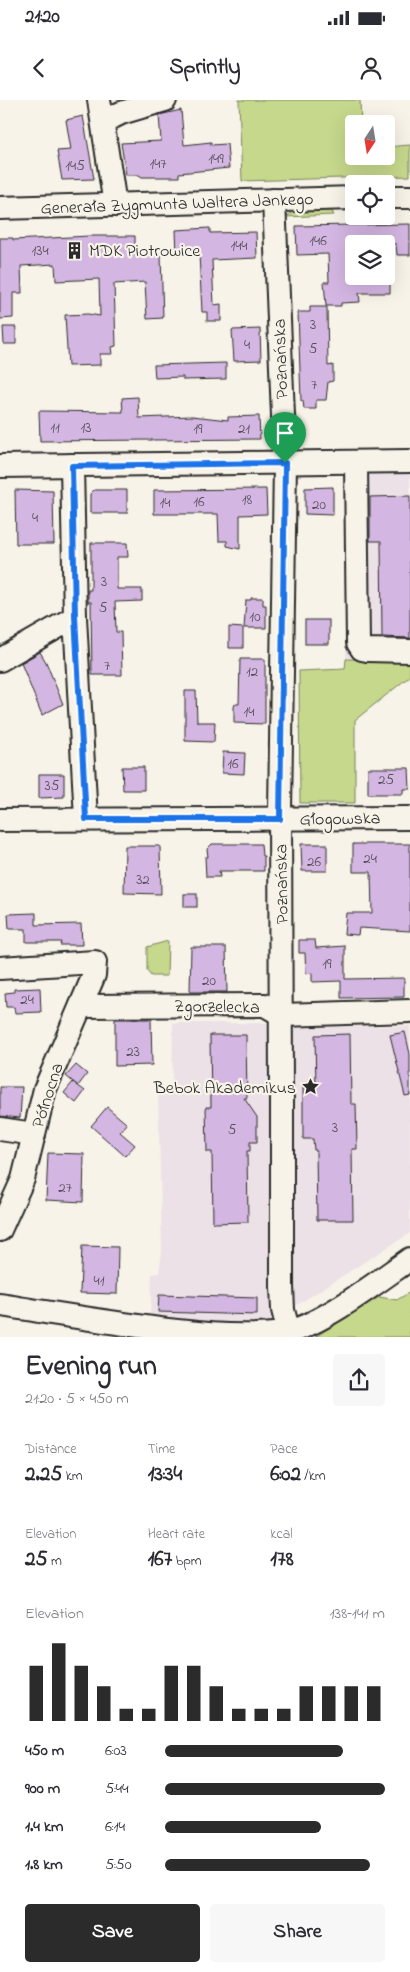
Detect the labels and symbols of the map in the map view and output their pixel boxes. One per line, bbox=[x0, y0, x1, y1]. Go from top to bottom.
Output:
north arrow bbox=[345, 115, 395, 165]
house number: 149 bbox=[208, 148, 224, 170]
house number: 147 bbox=[149, 153, 167, 175]
house number: 145 bbox=[65, 155, 85, 177]
street label: Generała Zygmunta Waltera Jankego bbox=[40, 187, 314, 224]
house number: 146 bbox=[309, 230, 327, 252]
house number: 144 bbox=[230, 235, 248, 257]
place label: MDK Piotrowice bbox=[89, 239, 201, 265]
house number: 134 bbox=[31, 240, 49, 262]
building icon: MDK Piotrowice bbox=[65, 240, 85, 260]
house number: 3 bbox=[310, 314, 316, 336]
street label: Poznańska bbox=[268, 318, 296, 400]
house number: 4 bbox=[244, 334, 250, 356]
house number: 5 bbox=[309, 338, 318, 360]
house number: 7 bbox=[311, 374, 317, 396]
pin bbox=[264, 412, 306, 463]
house number: 11 bbox=[50, 417, 60, 439]
house number: 13 bbox=[81, 417, 91, 439]
house number: 19 bbox=[193, 418, 203, 440]
house number: 21 bbox=[238, 418, 250, 440]
house number: 18 bbox=[242, 489, 253, 511]
house number: 16 bbox=[193, 491, 205, 513]
house number: 14 bbox=[160, 492, 170, 514]
house number: 20 bbox=[312, 494, 326, 516]
house number: 4 bbox=[32, 507, 38, 529]
house number: 3 bbox=[101, 571, 107, 593]
house number: 5 bbox=[99, 597, 108, 619]
house number: 10 bbox=[249, 606, 261, 628]
house number: 7 bbox=[104, 655, 110, 677]
house number: 12 bbox=[246, 661, 259, 683]
house number: 14 bbox=[244, 701, 254, 723]
house number: 16 bbox=[227, 753, 239, 775]
house number: 25 bbox=[378, 769, 394, 791]
house number: 35 bbox=[45, 775, 60, 797]
street label: Głogowska bbox=[299, 806, 381, 835]
street label: Poznańska bbox=[269, 844, 297, 924]
house number: 24 bbox=[363, 848, 377, 870]
house number: 26 bbox=[307, 851, 321, 873]
house number: 32 bbox=[136, 869, 150, 891]
house number: 19 bbox=[322, 953, 332, 975]
house number: 20 bbox=[202, 970, 216, 992]
house number: 24 bbox=[20, 989, 34, 1011]
street label: Zgorzelecka bbox=[174, 994, 260, 1023]
house number: 23 bbox=[126, 1041, 140, 1063]
street label: Północna bbox=[26, 1060, 72, 1132]
place label: Bebok Akademikus bbox=[153, 1076, 296, 1102]
place icon: Bebok Akademikus bbox=[300, 1077, 320, 1097]
house number: 3 bbox=[332, 1117, 338, 1139]
house number: 5 bbox=[228, 1119, 237, 1141]
house number: 27 bbox=[58, 1177, 72, 1199]
house number: 41 bbox=[94, 1270, 105, 1292]

